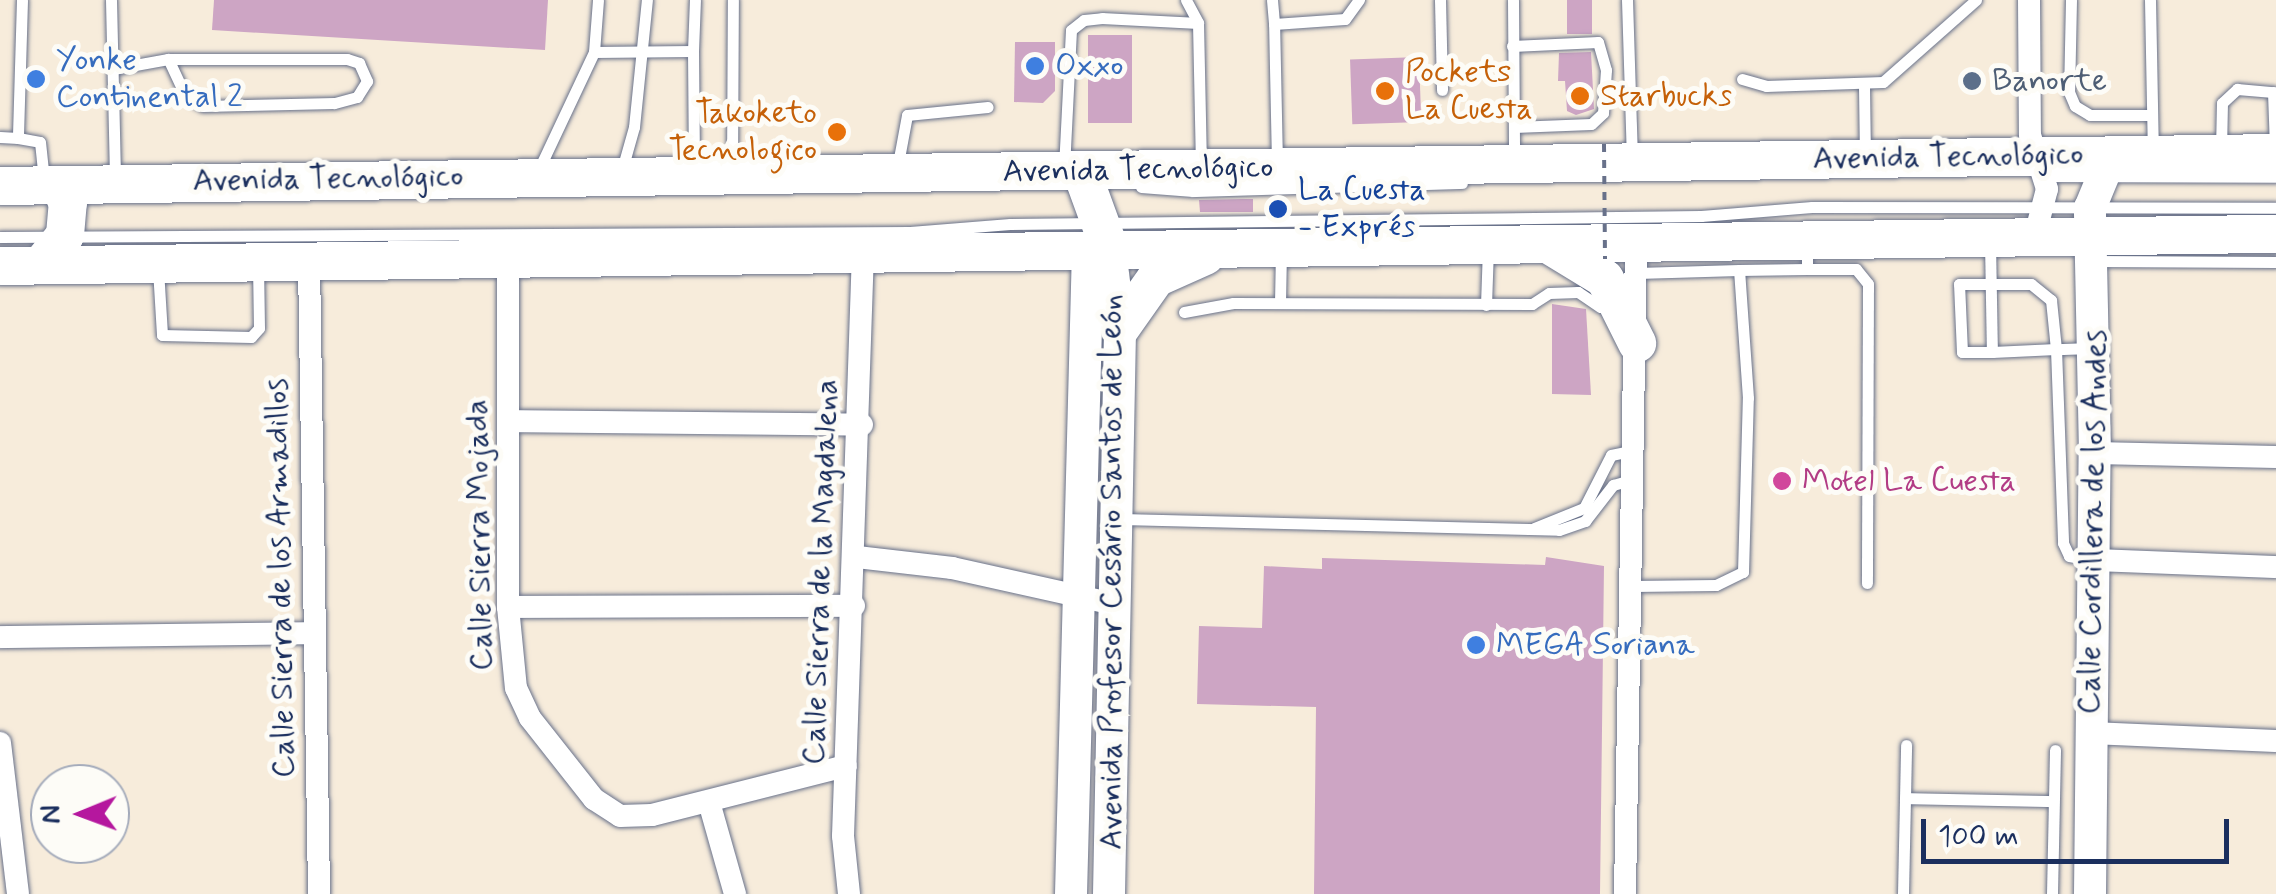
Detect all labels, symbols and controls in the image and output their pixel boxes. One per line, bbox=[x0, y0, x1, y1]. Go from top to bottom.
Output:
place label: Yonke Continental 2 bbox=[56, 42, 243, 117]
place label: Oxxo bbox=[1055, 47, 1123, 85]
place label: Pockets La Cuesta bbox=[1405, 54, 1539, 129]
marker: Oxxo bbox=[1024, 55, 1046, 77]
place label: Banorte bbox=[1992, 62, 2107, 100]
marker: Yonke Continental 2 bbox=[25, 68, 47, 90]
marker: Banorte bbox=[1961, 70, 1983, 92]
place label: Starbucks bbox=[1600, 77, 1732, 115]
marker: Pockets La Cuesta bbox=[1374, 80, 1396, 102]
marker: Starbucks bbox=[1569, 85, 1591, 107]
place label: Takoketo Tecnologico bbox=[669, 95, 817, 170]
marker: Takoketo Tecnologico bbox=[826, 121, 848, 143]
street label: Avenida Tecnológico bbox=[1814, 135, 2082, 179]
street label: Avenida Tecnológico bbox=[1004, 148, 1272, 192]
street label: Avenida Tecnológico bbox=[194, 157, 462, 201]
place label: La Cuesta - Exprés bbox=[1298, 172, 1432, 247]
marker: La Cuesta - Exprés bbox=[1267, 198, 1289, 220]
street label: Avenida Profesor Cesário Santos de León bbox=[1093, 294, 1131, 850]
street label: Calle Cordillera de los Andes bbox=[2070, 329, 2116, 715]
street label: Calle Sierra de la Magdalena bbox=[795, 375, 847, 769]
street label: Calle Sierra de los Armadillos bbox=[258, 377, 304, 779]
street label: Calle Sierra Mojada bbox=[458, 396, 502, 674]
place label: Motel La Cuesta bbox=[1802, 462, 2017, 500]
marker: Motel La Cuesta bbox=[1771, 470, 1793, 492]
place label: MEGA Soriana bbox=[1496, 626, 1706, 664]
marker: MEGA Soriana bbox=[1465, 634, 1487, 656]
north arrow bbox=[30, 764, 130, 864]
scale bar bbox=[1926, 799, 2234, 861]
text: N bbox=[33, 805, 70, 824]
text: 100 m bbox=[1938, 817, 2019, 856]

